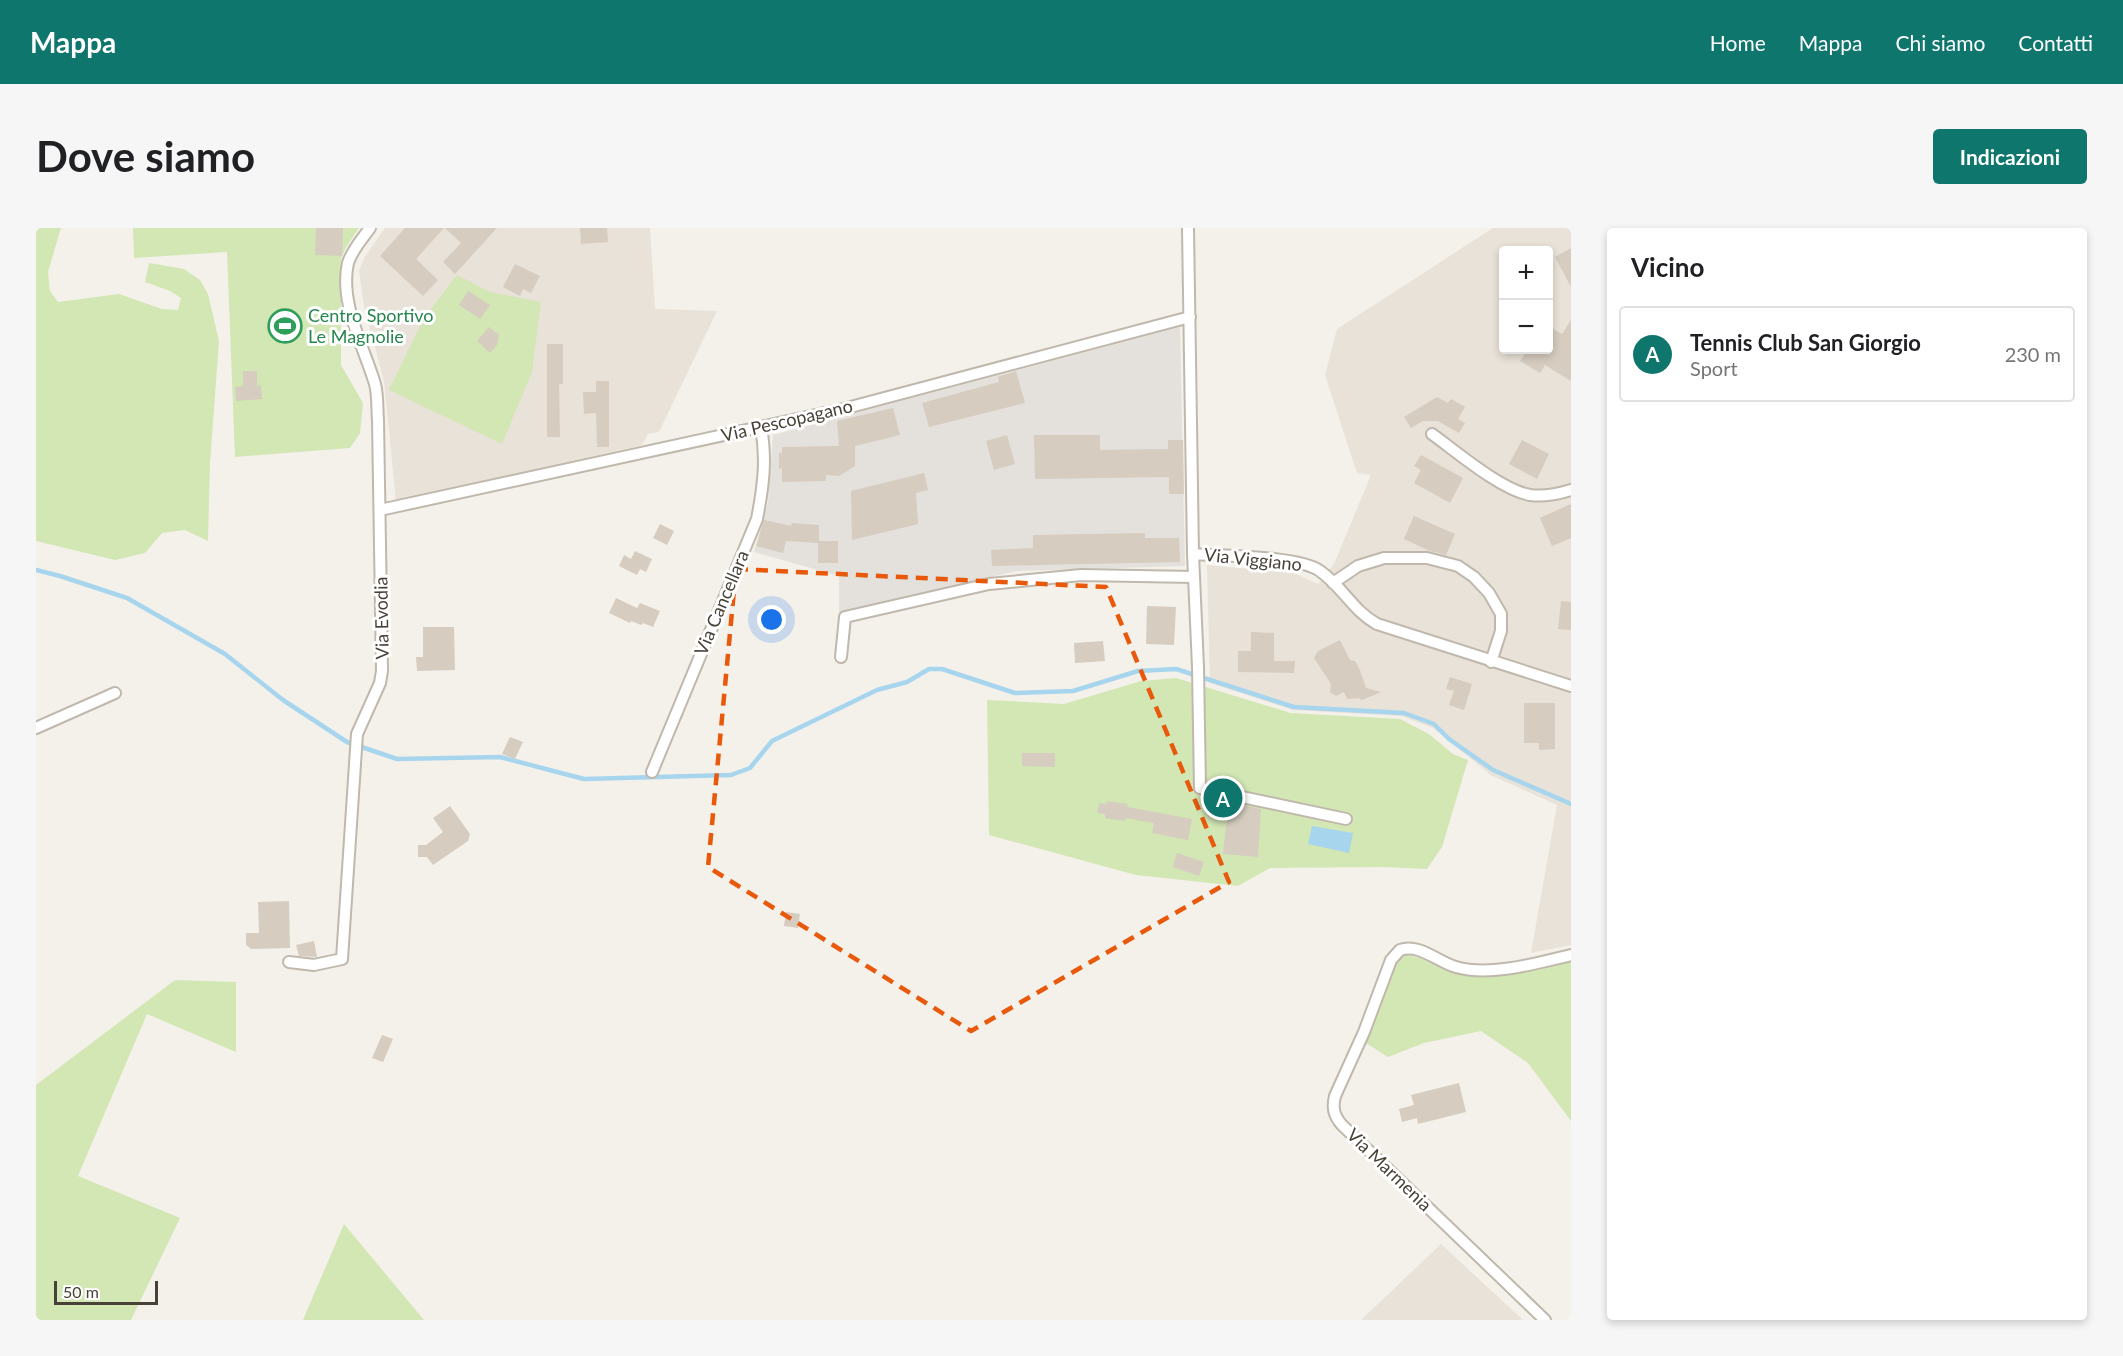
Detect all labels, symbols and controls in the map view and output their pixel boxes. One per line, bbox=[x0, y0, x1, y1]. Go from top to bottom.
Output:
text: Mappa bbox=[30, 25, 116, 59]
text: Home bbox=[1710, 30, 1766, 55]
text: Mappa bbox=[1799, 30, 1862, 55]
text: Chi siamo bbox=[1895, 30, 1985, 55]
text: Contatti bbox=[2018, 30, 2093, 55]
button: Indicazioni bbox=[1933, 129, 2087, 184]
text: Dove siamo bbox=[36, 131, 255, 181]
map controls bbox=[1499, 246, 1553, 354]
button: + bbox=[1499, 246, 1553, 300]
text: Vicino bbox=[1631, 251, 1704, 283]
button: − bbox=[1499, 300, 1553, 354]
place label: Centro Sportivo Le Magnolie bbox=[308, 304, 433, 347]
sports icon: Centro Sportivo Le Magnolie bbox=[267, 308, 303, 344]
text: Tennis Club San Giorgio bbox=[1690, 329, 1921, 356]
text: A bbox=[1646, 342, 1659, 366]
text: 230 m bbox=[2005, 342, 2061, 366]
text: Sport bbox=[1690, 356, 1738, 380]
street label: Via Pescopagano bbox=[719, 394, 854, 446]
street label: Via Viggiano bbox=[1203, 543, 1303, 575]
street label: Via Cancellara bbox=[689, 547, 753, 658]
street label: Via Evodia bbox=[369, 577, 393, 660]
your location bbox=[757, 605, 786, 634]
pin: A bbox=[1204, 776, 1242, 820]
street label: Via Marmenia bbox=[1343, 1123, 1437, 1215]
scale bar bbox=[54, 1278, 158, 1306]
text: 50 m bbox=[63, 1282, 99, 1301]

